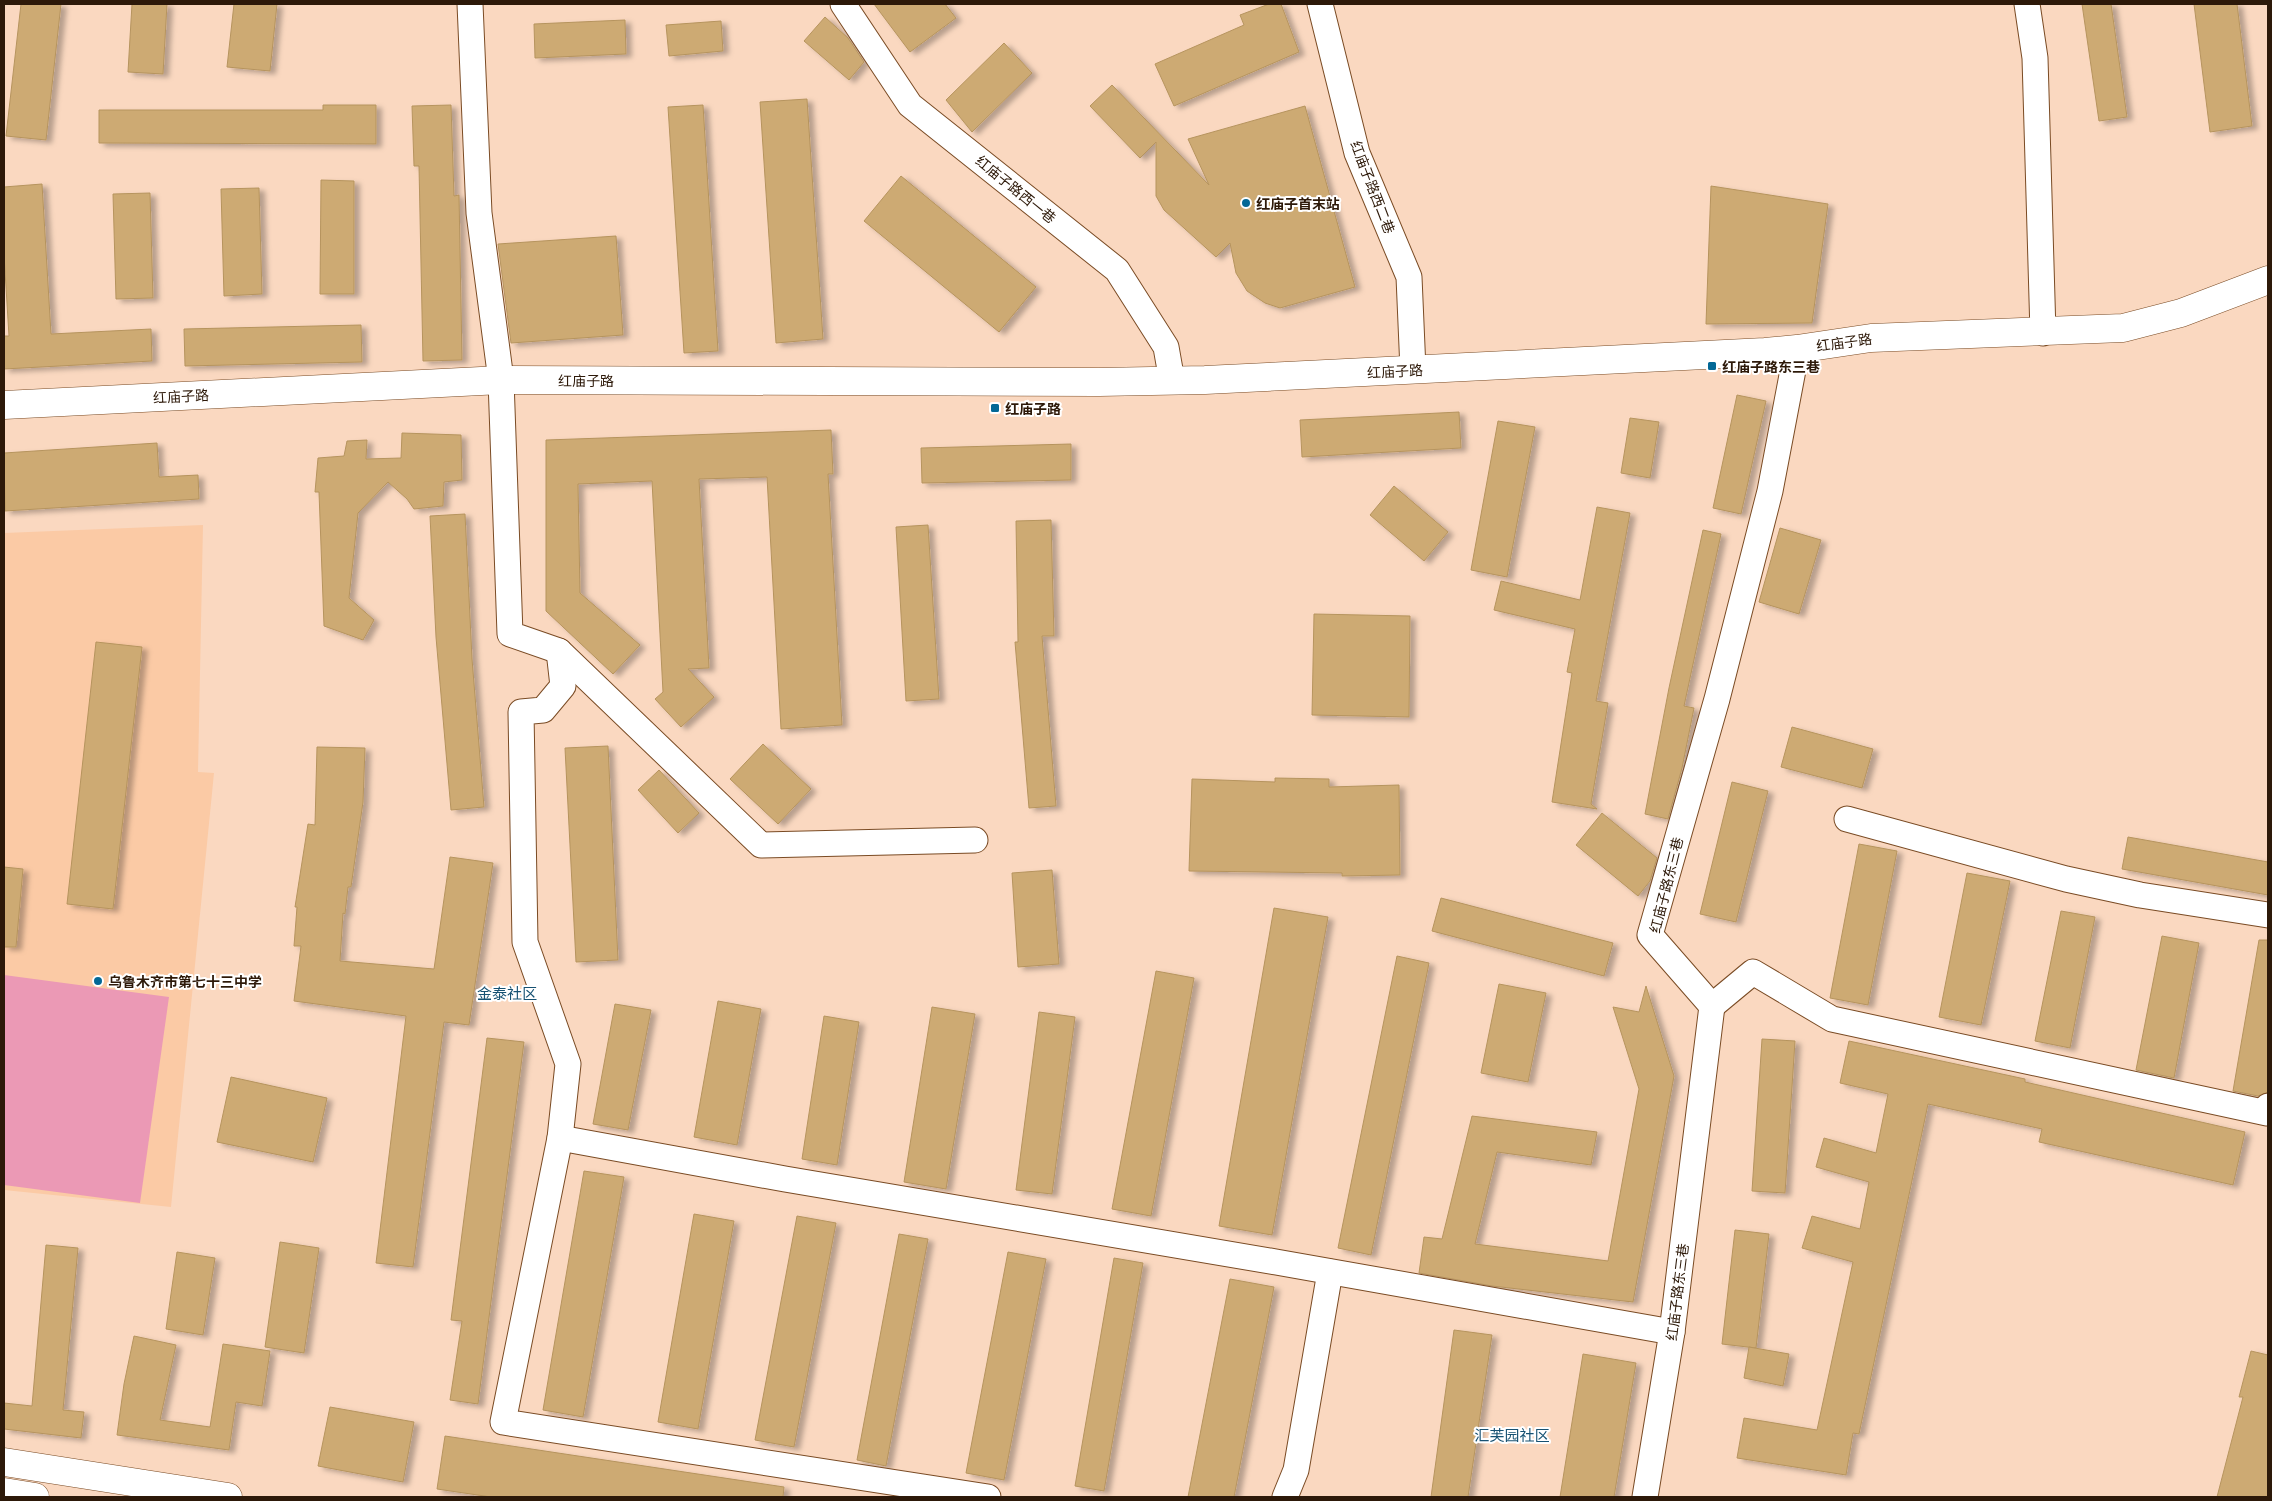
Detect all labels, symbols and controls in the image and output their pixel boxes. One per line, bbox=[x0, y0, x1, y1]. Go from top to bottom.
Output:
street label: 红庙子路西二巷 bbox=[1348, 138, 1398, 236]
street label: 红庙子路西一巷 bbox=[973, 152, 1059, 226]
place label: 红庙子首末站 bbox=[1256, 195, 1340, 212]
marker: 红庙子首末站 bbox=[1240, 197, 1252, 209]
street label: 红庙子路 bbox=[1815, 330, 1873, 354]
place label: 红庙子路东三巷 bbox=[1722, 358, 1820, 375]
marker: 红庙子路东三巷 bbox=[1706, 360, 1718, 372]
street label: 红庙子路 bbox=[1367, 361, 1423, 381]
street label: 红庙子路 bbox=[558, 372, 614, 389]
street label: 红庙子路 bbox=[153, 386, 209, 406]
place label: 红庙子路 bbox=[1005, 400, 1061, 417]
marker: 红庙子路 bbox=[989, 402, 1001, 414]
street label: 红庙子路东三巷 bbox=[1646, 835, 1686, 935]
place label: 乌鲁木齐市第七十三中学 bbox=[108, 973, 262, 990]
marker: 乌鲁木齐市第七十三中学 bbox=[92, 975, 104, 987]
district label: 金泰社区 bbox=[477, 984, 537, 1003]
street label: 红庙子路东三巷 bbox=[1663, 1242, 1691, 1342]
district label: 汇芙园社区 bbox=[1474, 1426, 1550, 1445]

